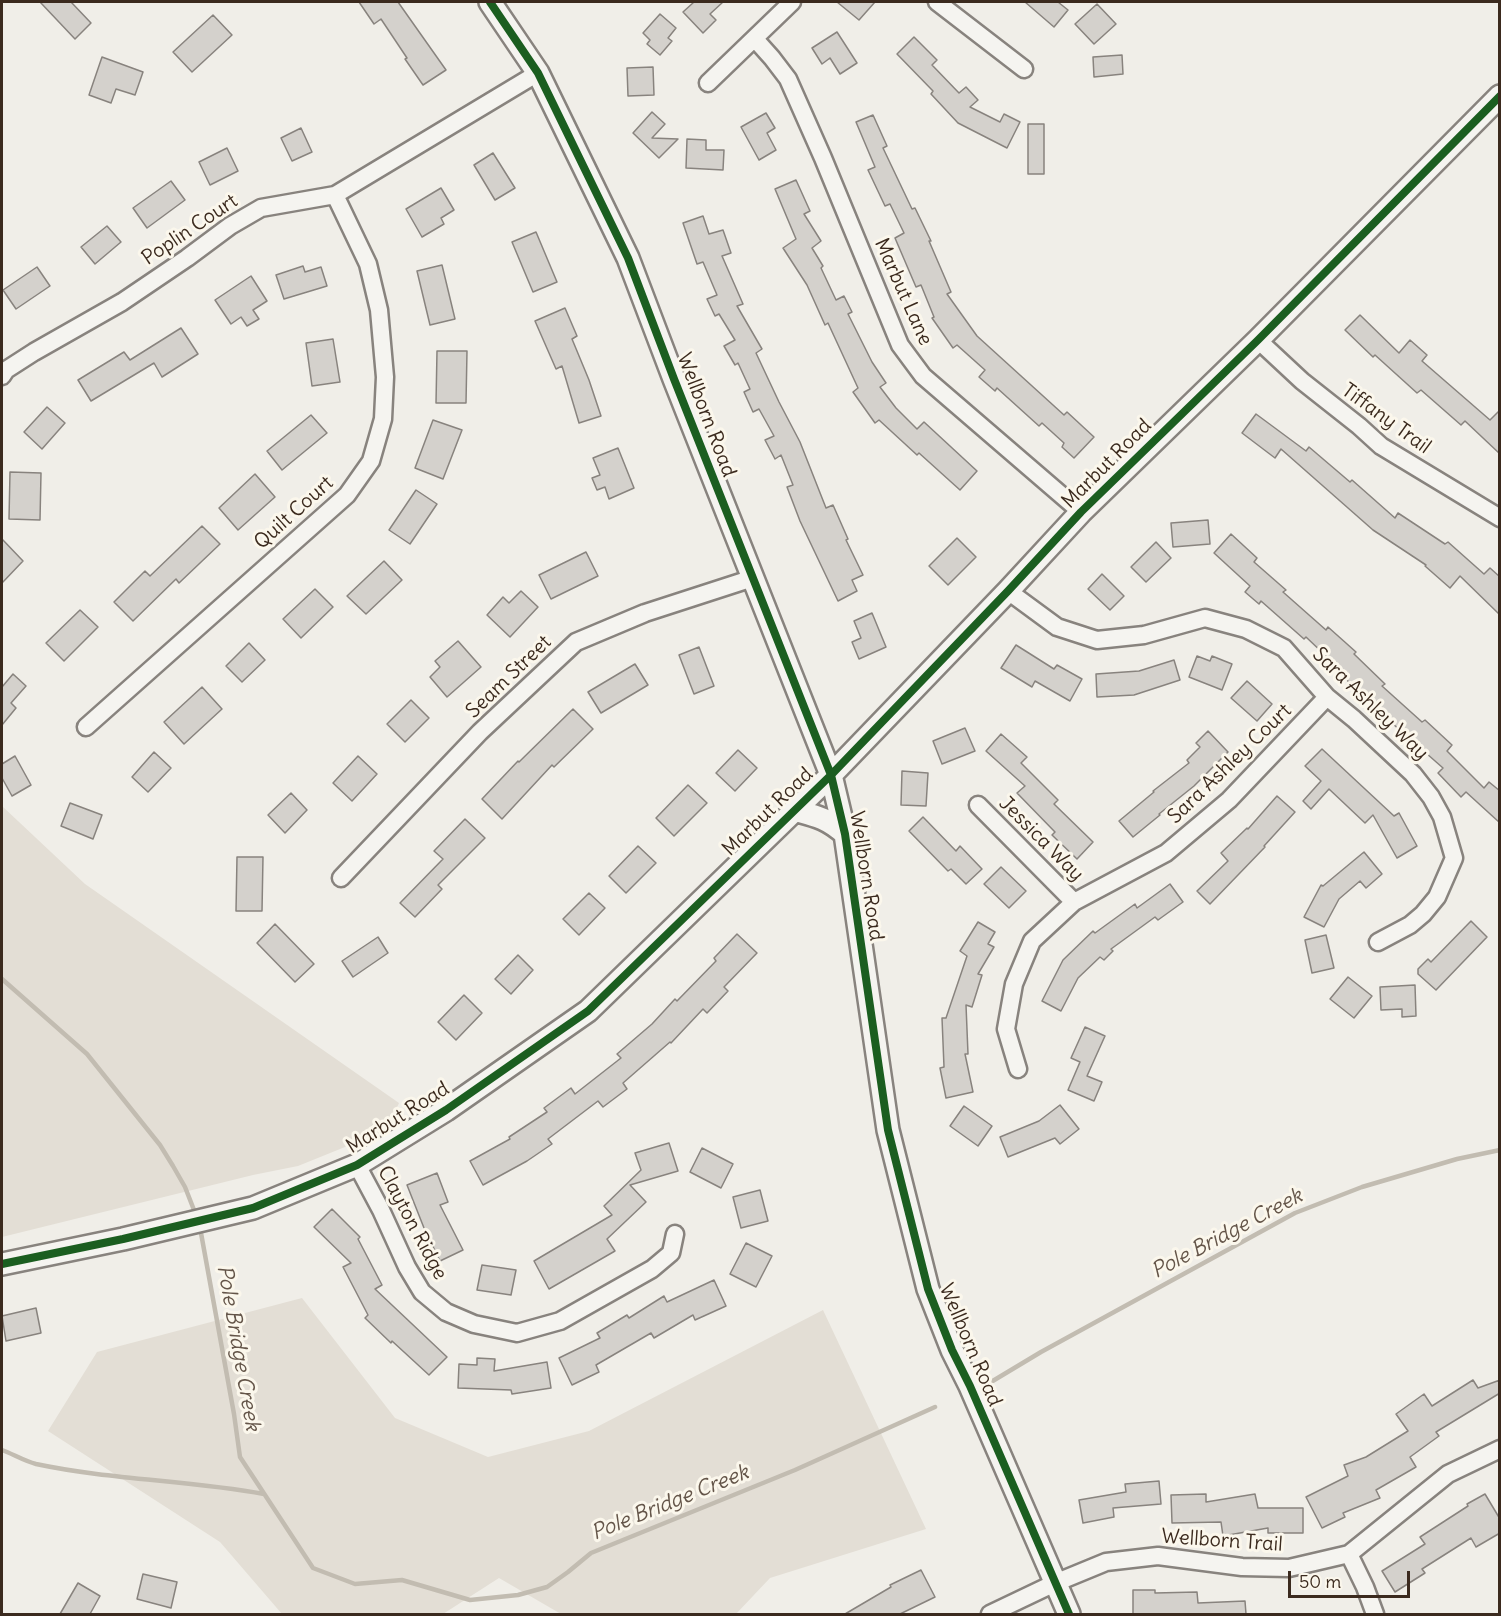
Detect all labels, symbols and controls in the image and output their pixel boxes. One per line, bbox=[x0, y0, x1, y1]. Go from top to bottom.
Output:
street label: Poplin Court bbox=[138, 189, 242, 271]
street label: Marbut Lane bbox=[869, 235, 937, 349]
street label: Wellborn Road bbox=[671, 350, 741, 480]
street label: Tiffany Trail bbox=[1337, 379, 1435, 459]
street label: Marbut Road bbox=[1057, 414, 1157, 514]
street label: Quilt Court bbox=[250, 471, 338, 555]
street label: Seam Street bbox=[461, 631, 557, 723]
street label: Sara Ashley Way bbox=[1307, 643, 1433, 765]
street label: Sara Ashley Court bbox=[1163, 699, 1297, 829]
street label: Marbut Road bbox=[718, 763, 818, 861]
street label: Jessica Way bbox=[994, 792, 1088, 886]
street label: Wellborn Road bbox=[844, 809, 888, 943]
street label: Marbut Road bbox=[342, 1077, 454, 1159]
street label: Clayton Ridge bbox=[372, 1162, 452, 1284]
water label: Pole Bridge Creek bbox=[1147, 1184, 1307, 1284]
water label: Pole Bridge Creek bbox=[211, 1263, 265, 1433]
street label: Wellborn Road bbox=[933, 1280, 1007, 1410]
water label: Pole Bridge Creek bbox=[588, 1460, 752, 1546]
street label: Wellborn Trail bbox=[1161, 1525, 1283, 1557]
scale bar bbox=[1291, 1559, 1412, 1597]
text: 50 m bbox=[1299, 1570, 1341, 1593]

